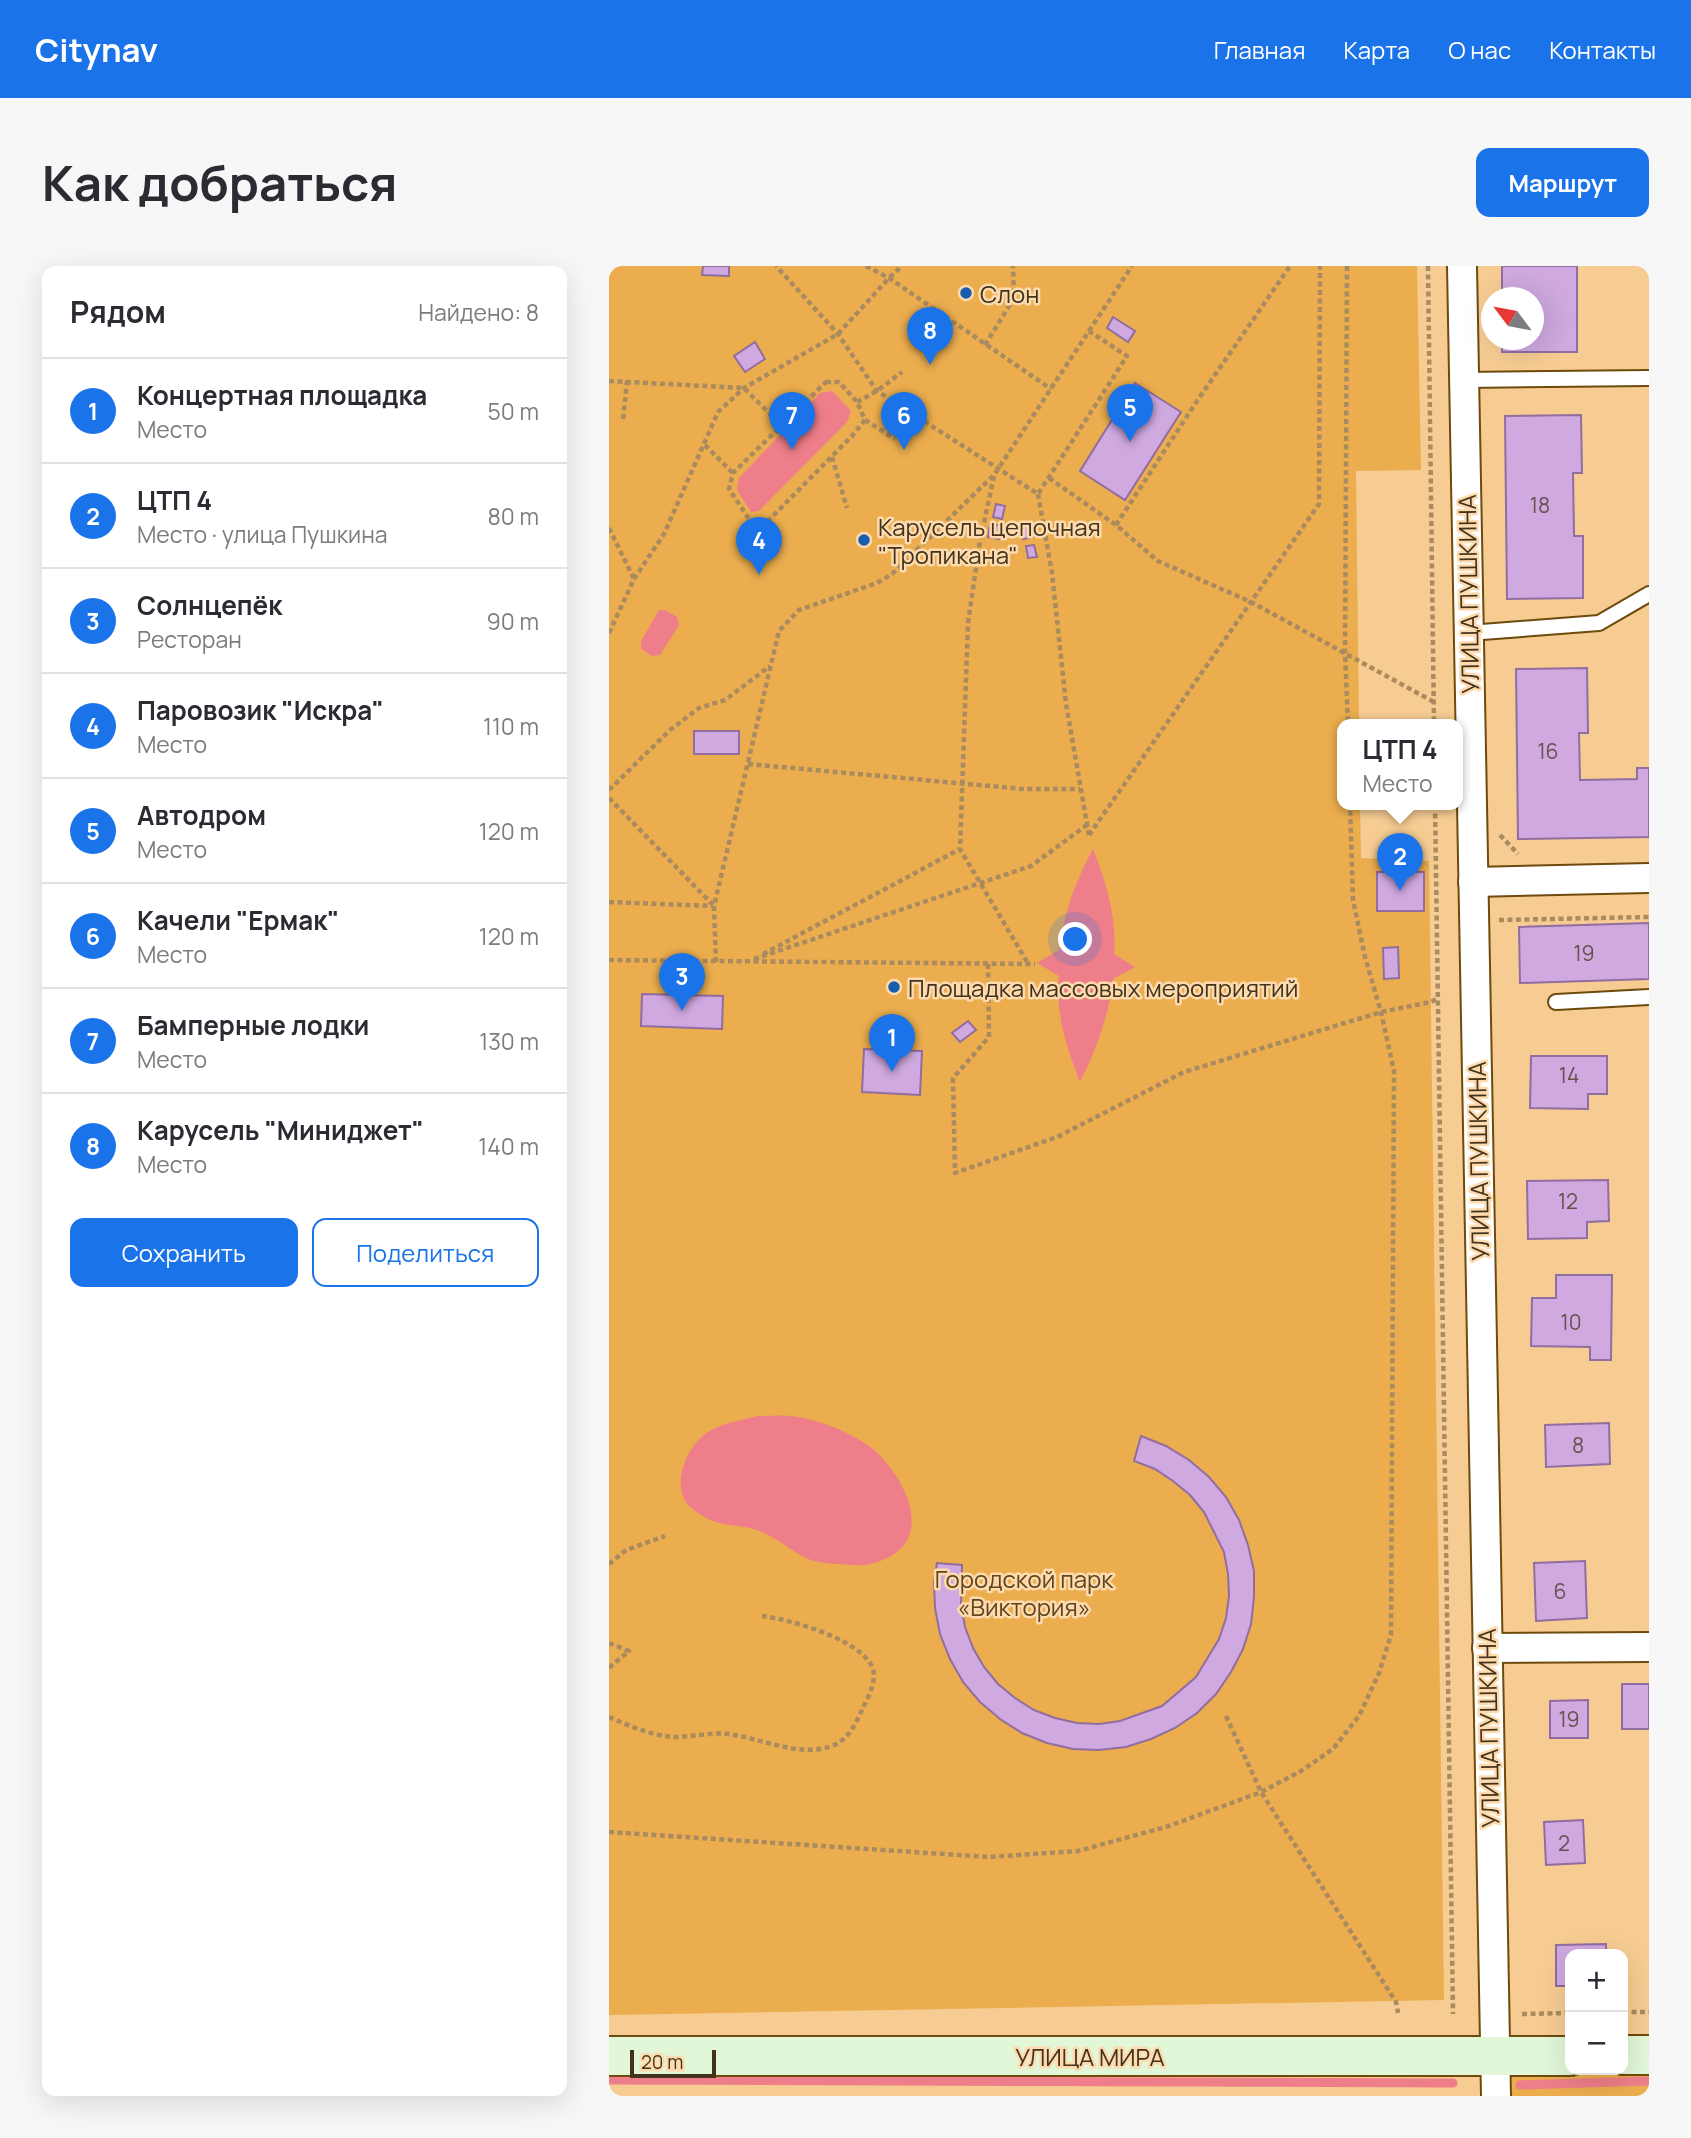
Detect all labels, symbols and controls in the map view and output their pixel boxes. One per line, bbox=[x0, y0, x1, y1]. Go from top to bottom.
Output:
text: Citynav bbox=[35, 27, 158, 72]
text: Главная bbox=[1214, 33, 1305, 66]
text: Карта bbox=[1343, 33, 1410, 66]
text: О нас bbox=[1448, 33, 1511, 66]
text: Контакты bbox=[1549, 33, 1656, 66]
button: Маршрут bbox=[1476, 148, 1649, 217]
text: Как добраться bbox=[42, 149, 397, 216]
place label: Слон bbox=[980, 277, 1039, 310]
marker: Слон bbox=[958, 285, 974, 301]
north arrow bbox=[1481, 287, 1544, 350]
text: Рядом bbox=[70, 291, 166, 332]
text: Найдено: 8 bbox=[418, 296, 539, 328]
pin: 8 bbox=[907, 307, 953, 365]
text: Концертная площадка bbox=[137, 377, 427, 413]
pin: 5 bbox=[1107, 384, 1153, 442]
pin: 7 bbox=[769, 392, 815, 450]
pin: 6 bbox=[881, 392, 927, 450]
text: 1 bbox=[88, 395, 98, 427]
text: 50 m bbox=[488, 395, 539, 427]
text: Место bbox=[137, 413, 207, 445]
text: ЦТП 4 bbox=[137, 482, 212, 518]
house number: 18 bbox=[1530, 491, 1550, 519]
street label: УЛИЦА ПУШКИНА bbox=[1450, 494, 1486, 694]
text: 2 bbox=[86, 500, 100, 532]
text: 80 m bbox=[488, 500, 539, 532]
place label: Карусель цепочная "Тропикана" bbox=[878, 510, 1101, 571]
pin: 4 bbox=[736, 517, 782, 575]
text: Место · улица Пушкина bbox=[137, 518, 388, 550]
marker: Карусель цепочная "Тропикана" bbox=[856, 532, 872, 548]
text: Солнцепёк bbox=[137, 587, 282, 623]
text: 3 bbox=[86, 605, 100, 637]
text: 90 m bbox=[487, 605, 539, 637]
text: Ресторан bbox=[137, 623, 242, 655]
text: Паровозик "Искра" bbox=[137, 692, 384, 728]
text: 4 bbox=[86, 710, 100, 742]
text: 110 m bbox=[483, 710, 539, 742]
popup bbox=[1337, 719, 1463, 810]
text: Место bbox=[137, 728, 207, 760]
text: ЦТП 4 bbox=[1362, 731, 1438, 767]
house number: 16 bbox=[1537, 737, 1559, 765]
text: Место bbox=[1362, 767, 1433, 799]
text: Автодром bbox=[137, 797, 266, 833]
text: 5 bbox=[86, 815, 100, 847]
text: 120 m bbox=[479, 815, 539, 847]
text: Место bbox=[137, 833, 207, 865]
pin: 2 bbox=[1377, 833, 1423, 891]
text: Качели "Ермак" bbox=[137, 902, 339, 938]
text: 6 bbox=[86, 920, 100, 952]
text: 120 m bbox=[479, 920, 539, 952]
your location bbox=[1058, 922, 1092, 956]
text: Место bbox=[137, 938, 207, 970]
house number: 19 bbox=[1573, 939, 1595, 967]
pin: 3 bbox=[659, 953, 705, 1011]
place label: Площадка массовых мероприятий bbox=[908, 971, 1298, 1004]
marker: Площадка массовых мероприятий bbox=[886, 979, 902, 995]
text: Бамперные лодки bbox=[137, 1007, 369, 1043]
pin: 1 bbox=[869, 1014, 915, 1072]
text: 7 bbox=[87, 1025, 99, 1057]
text: 130 m bbox=[479, 1025, 539, 1057]
text: Место bbox=[137, 1043, 207, 1075]
street label: УЛИЦА ПУШКИНА bbox=[1460, 1061, 1496, 1261]
house number: 14 bbox=[1559, 1061, 1579, 1089]
text: Карусель "Миниджет" bbox=[137, 1112, 424, 1148]
text: 8 bbox=[86, 1130, 100, 1162]
text: 140 m bbox=[478, 1130, 539, 1162]
text: Место bbox=[137, 1148, 207, 1180]
house number: 12 bbox=[1558, 1187, 1578, 1215]
button: Сохранить bbox=[70, 1218, 298, 1287]
button: Поделиться bbox=[312, 1218, 539, 1287]
house number: 10 bbox=[1561, 1308, 1582, 1336]
house number: 8 bbox=[1572, 1431, 1584, 1459]
park label: Городской парк «Виктория» bbox=[935, 1562, 1114, 1623]
house number: 6 bbox=[1553, 1577, 1567, 1605]
street label: УЛИЦА ПУШКИНА bbox=[1470, 1628, 1506, 1828]
house number: 19 bbox=[1558, 1705, 1580, 1733]
house number: 2 bbox=[1558, 1829, 1570, 1857]
map controls bbox=[1565, 1949, 1628, 2075]
button: + bbox=[1565, 1949, 1628, 2012]
button: − bbox=[1565, 2012, 1628, 2075]
street label: УЛИЦА МИРА bbox=[1015, 2040, 1165, 2073]
scale bar bbox=[630, 2047, 716, 2079]
text: 20 m bbox=[641, 2049, 683, 2075]

